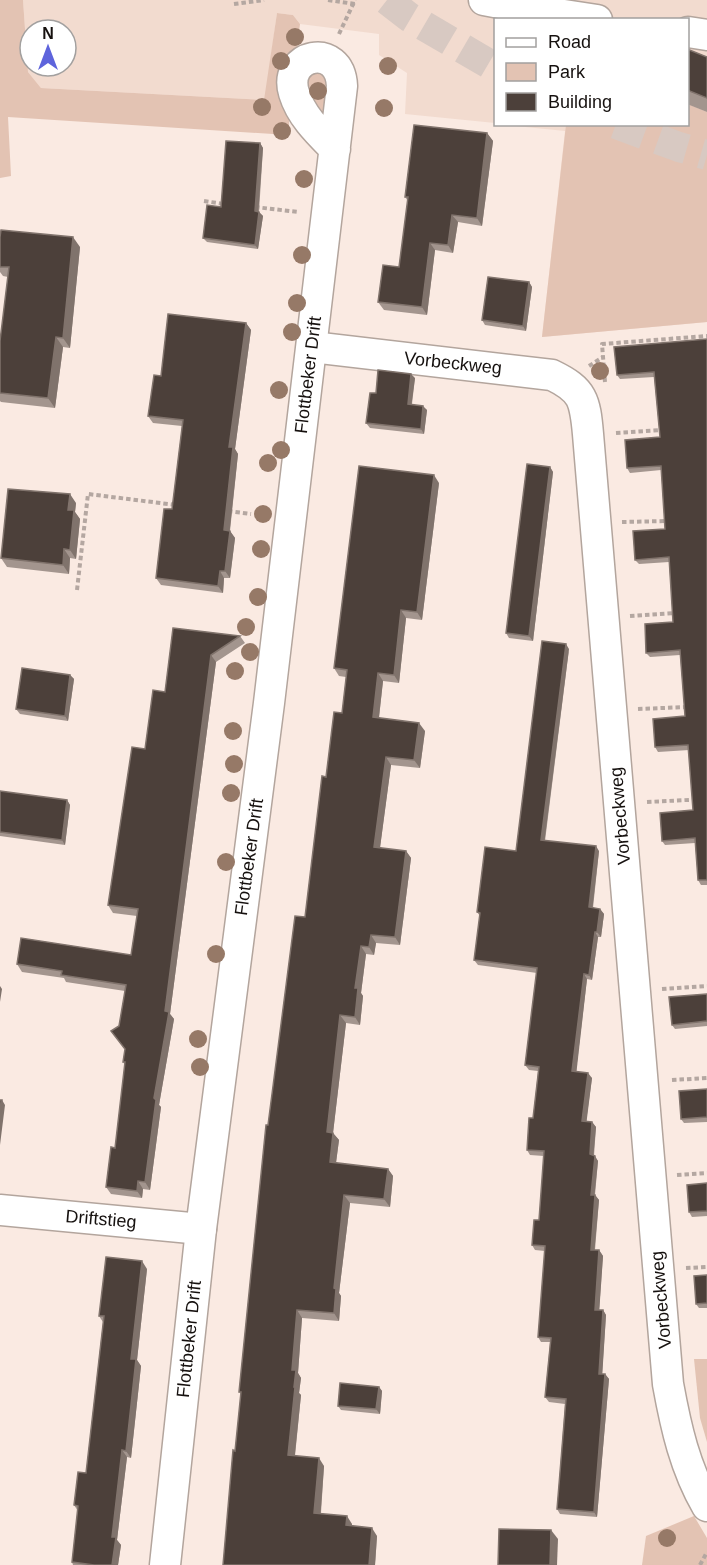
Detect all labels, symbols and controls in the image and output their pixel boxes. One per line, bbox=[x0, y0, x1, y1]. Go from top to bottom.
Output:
north arrow bbox=[18, 18, 78, 78]
legend bbox=[494, 18, 689, 126]
text: N bbox=[42, 25, 54, 42]
text: Road bbox=[548, 32, 591, 52]
text: Park bbox=[548, 62, 586, 82]
text: Building bbox=[548, 92, 612, 112]
street label: Flottbeker Drift bbox=[291, 315, 325, 435]
street label: Vorbeckweg bbox=[403, 348, 503, 378]
street label: Vorbeckweg bbox=[606, 766, 634, 866]
street label: Flottbeker Drift bbox=[231, 797, 267, 917]
street label: Driftstieg bbox=[65, 1206, 137, 1232]
street label: Vorbeckweg bbox=[647, 1250, 675, 1350]
street label: Flottbeker Drift bbox=[173, 1279, 205, 1399]

